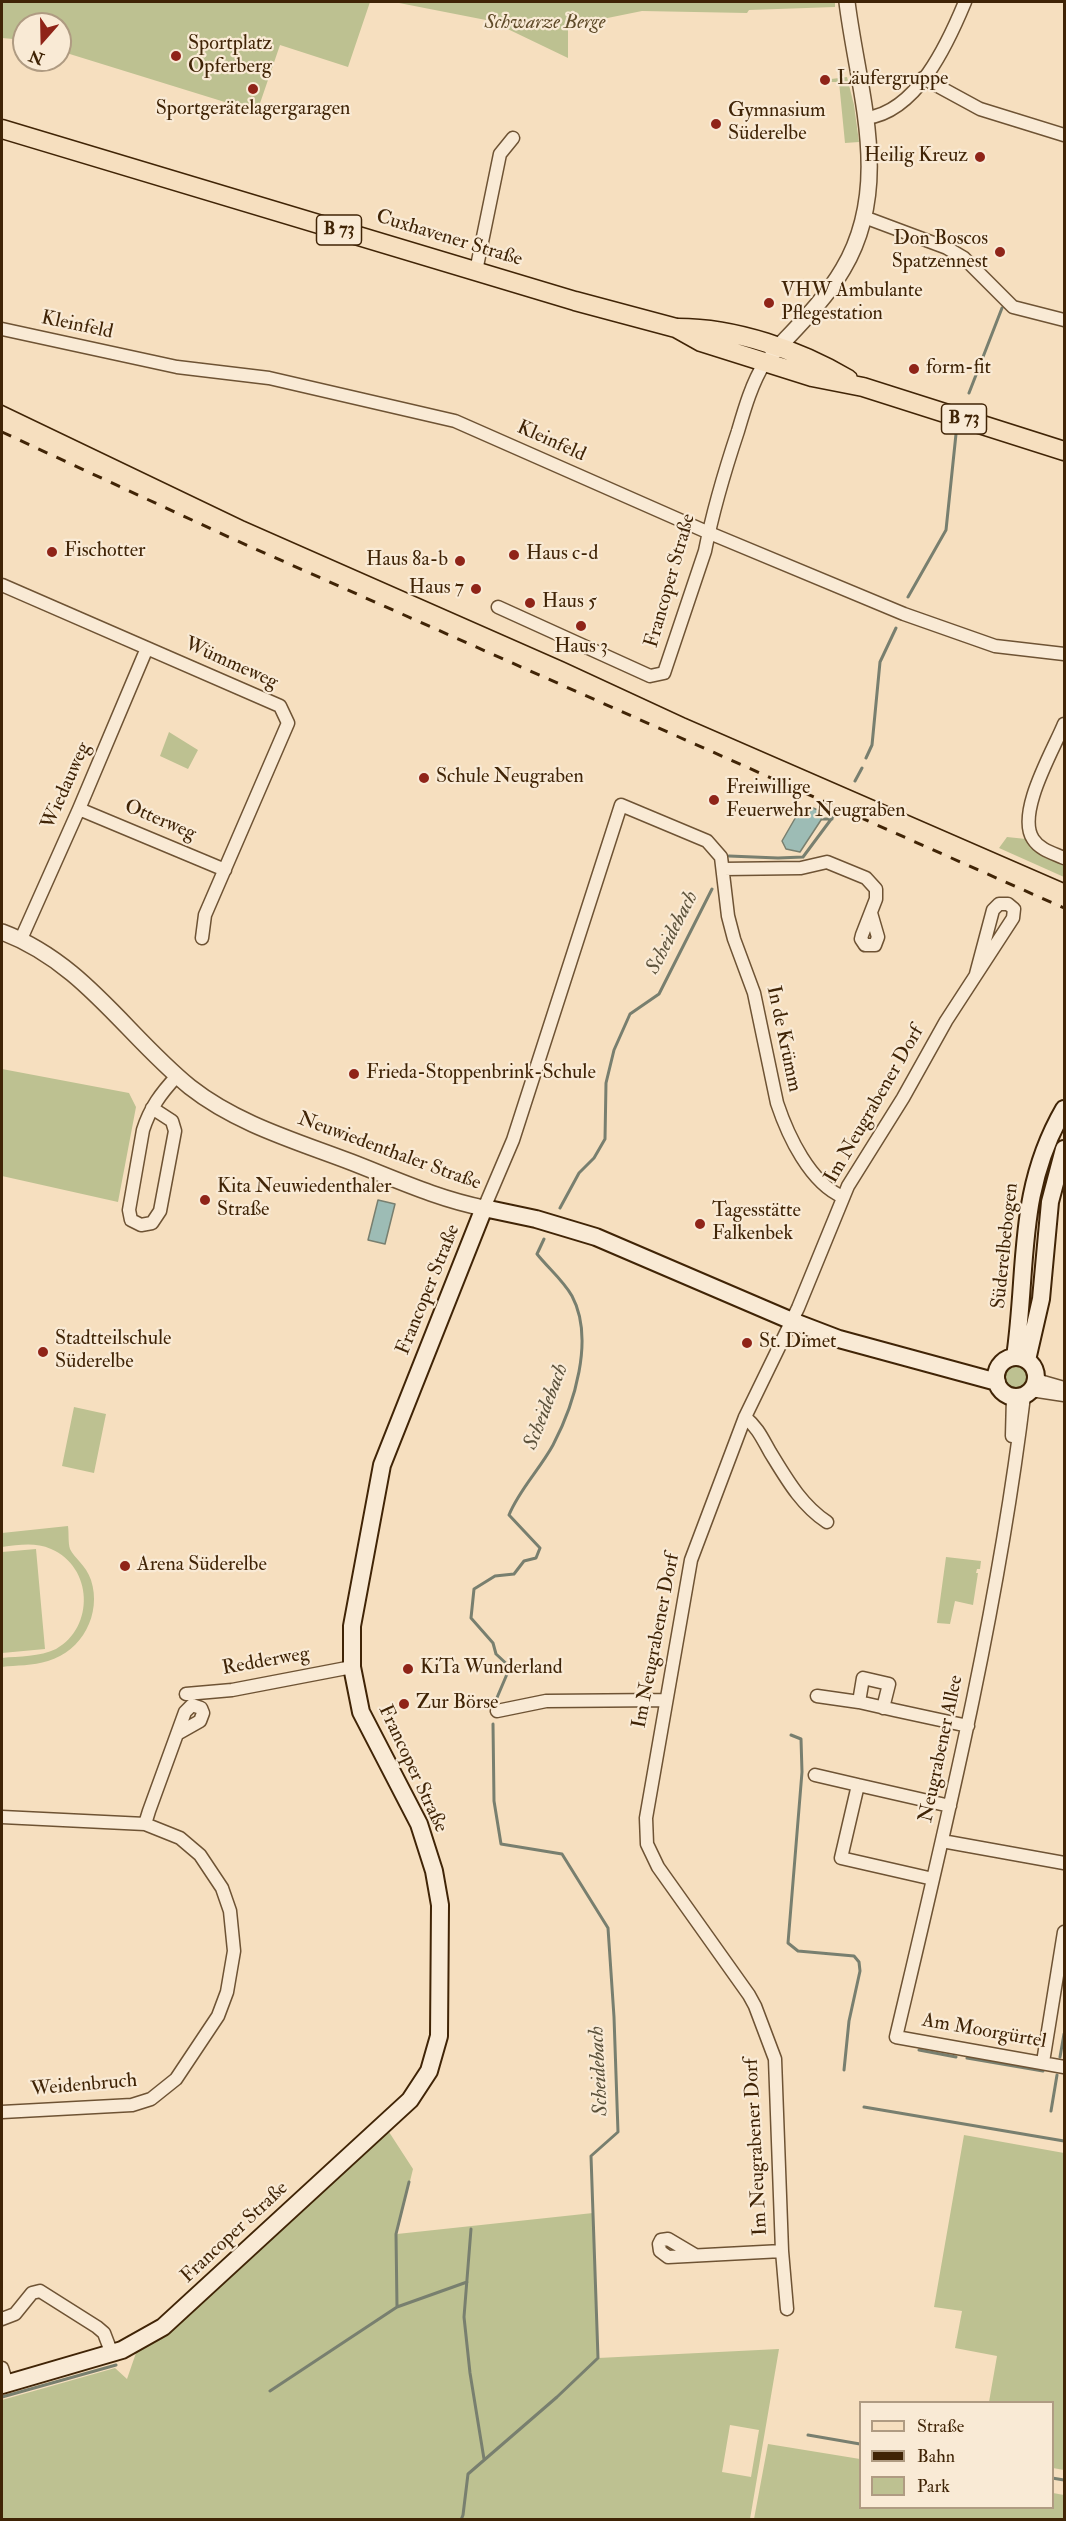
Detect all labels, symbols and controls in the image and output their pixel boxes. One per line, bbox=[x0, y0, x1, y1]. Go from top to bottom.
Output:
north arrow bbox=[12, 12, 72, 72]
park label: Schwarze Berge bbox=[485, 12, 605, 36]
place label: Sportplatz Opferberg bbox=[188, 33, 272, 80]
text: N bbox=[26, 45, 47, 69]
marker: Sportplatz Opferberg bbox=[169, 49, 183, 63]
place label: Läufergruppe bbox=[837, 68, 948, 92]
marker: Läufergruppe bbox=[818, 73, 832, 87]
marker: Sportgerätelagergaragen bbox=[246, 82, 260, 96]
place label: Sportgerätelagergaragen bbox=[156, 98, 350, 122]
place label: Gymnasium Süderelbe bbox=[728, 100, 826, 147]
marker: Gymnasium Süderelbe bbox=[709, 117, 723, 131]
place label: Heilig Kreuz bbox=[864, 145, 968, 169]
marker: Heilig Kreuz bbox=[973, 150, 987, 164]
street label: Cuxhavener Straße bbox=[373, 205, 525, 273]
road number: B 73 bbox=[316, 215, 362, 245]
place label: Don Boscos Spatzennest bbox=[892, 228, 988, 275]
marker: Don Boscos Spatzennest bbox=[993, 245, 1007, 259]
place label: VHW Ambulante Pflegestation bbox=[781, 280, 923, 327]
marker: VHW Ambulante Pflegestation bbox=[762, 296, 776, 310]
street label: Kleinfeld bbox=[39, 307, 115, 345]
place label: form-fit bbox=[926, 357, 991, 381]
marker: form-fit bbox=[907, 362, 921, 376]
road number: B 73 bbox=[942, 404, 986, 434]
street label: Kleinfeld bbox=[513, 416, 589, 468]
street label: Francoper Straße bbox=[640, 511, 702, 651]
place label: Fischotter bbox=[64, 540, 146, 564]
place label: Haus c-d bbox=[526, 543, 598, 567]
marker: Fischotter bbox=[45, 545, 59, 559]
marker: Haus c-d bbox=[507, 548, 521, 562]
place label: Haus 8a-b bbox=[366, 549, 448, 573]
marker: Haus 8a-b bbox=[453, 554, 467, 568]
place label: Haus 7 bbox=[409, 577, 464, 601]
marker: Haus 7 bbox=[469, 582, 483, 596]
place label: Haus 5 bbox=[542, 591, 597, 615]
marker: Haus 5 bbox=[523, 596, 537, 610]
marker: Haus 3 bbox=[574, 619, 588, 633]
street label: Wümmeweg bbox=[181, 633, 281, 695]
place label: Haus 3 bbox=[554, 636, 608, 660]
street label: Wiedauweg bbox=[37, 739, 97, 833]
place label: Schule Neugraben bbox=[436, 766, 584, 790]
marker: Schule Neugraben bbox=[417, 771, 431, 785]
place label: Freiwillige Feuerwehr Neugraben bbox=[726, 777, 905, 824]
marker: Freiwillige Feuerwehr Neugraben bbox=[707, 793, 721, 807]
street label: Otterweg bbox=[121, 795, 199, 847]
water label: Scheidebach bbox=[641, 887, 705, 979]
street label: In de Krümm bbox=[760, 984, 806, 1094]
street label: Im Neugrabener Dorf bbox=[820, 1022, 930, 1188]
place label: Frieda-Stoppenbrink-Schule bbox=[366, 1062, 596, 1086]
marker: Frieda-Stoppenbrink-Schule bbox=[347, 1067, 361, 1081]
street label: Neuwiedenthaler Straße bbox=[294, 1108, 484, 1196]
place label: Kita Neuwiedenthaler Straße bbox=[217, 1176, 392, 1223]
street label: Süderelbebogen bbox=[987, 1182, 1025, 1310]
marker: Kita Neuwiedenthaler Straße bbox=[198, 1193, 212, 1207]
place label: Tagesstätte Falkenbek bbox=[712, 1200, 801, 1247]
marker: Tagesstätte Falkenbek bbox=[693, 1217, 707, 1231]
street label: Francoper Straße bbox=[392, 1221, 466, 1359]
place label: Stadtteilschule Süderelbe bbox=[55, 1328, 171, 1375]
place label: St. Dimet bbox=[759, 1331, 837, 1355]
marker: St. Dimet bbox=[740, 1336, 754, 1350]
marker: Stadtteilschule Süderelbe bbox=[36, 1345, 50, 1359]
water label: Scheidebach bbox=[519, 1361, 575, 1453]
street label: Im Neugrabener Dorf bbox=[628, 1551, 686, 1731]
place label: Arena Süderelbe bbox=[137, 1554, 267, 1578]
marker: Arena Süderelbe bbox=[118, 1559, 132, 1573]
street label: Redderweg bbox=[220, 1643, 312, 1681]
place label: KiTa Wunderland bbox=[420, 1657, 563, 1681]
marker: KiTa Wunderland bbox=[401, 1662, 415, 1676]
street label: Neugrabener Allee bbox=[915, 1673, 969, 1825]
place label: Zur Börse bbox=[416, 1692, 498, 1716]
marker: Zur Börse bbox=[397, 1697, 411, 1711]
street label: Francoper Straße bbox=[372, 1701, 452, 1837]
street label: Am Moorgürtel bbox=[920, 2009, 1048, 2055]
water label: Scheidebach bbox=[585, 2025, 615, 2117]
street label: Im Neugrabener Dorf bbox=[740, 2058, 774, 2236]
street label: Weidenbruch bbox=[30, 2069, 138, 2103]
street label: Francoper Straße bbox=[176, 2177, 294, 2289]
legend bbox=[859, 2401, 1054, 2509]
text: Straße bbox=[917, 2415, 964, 2438]
text: Bahn bbox=[917, 2445, 955, 2468]
text: Park bbox=[917, 2475, 950, 2498]

